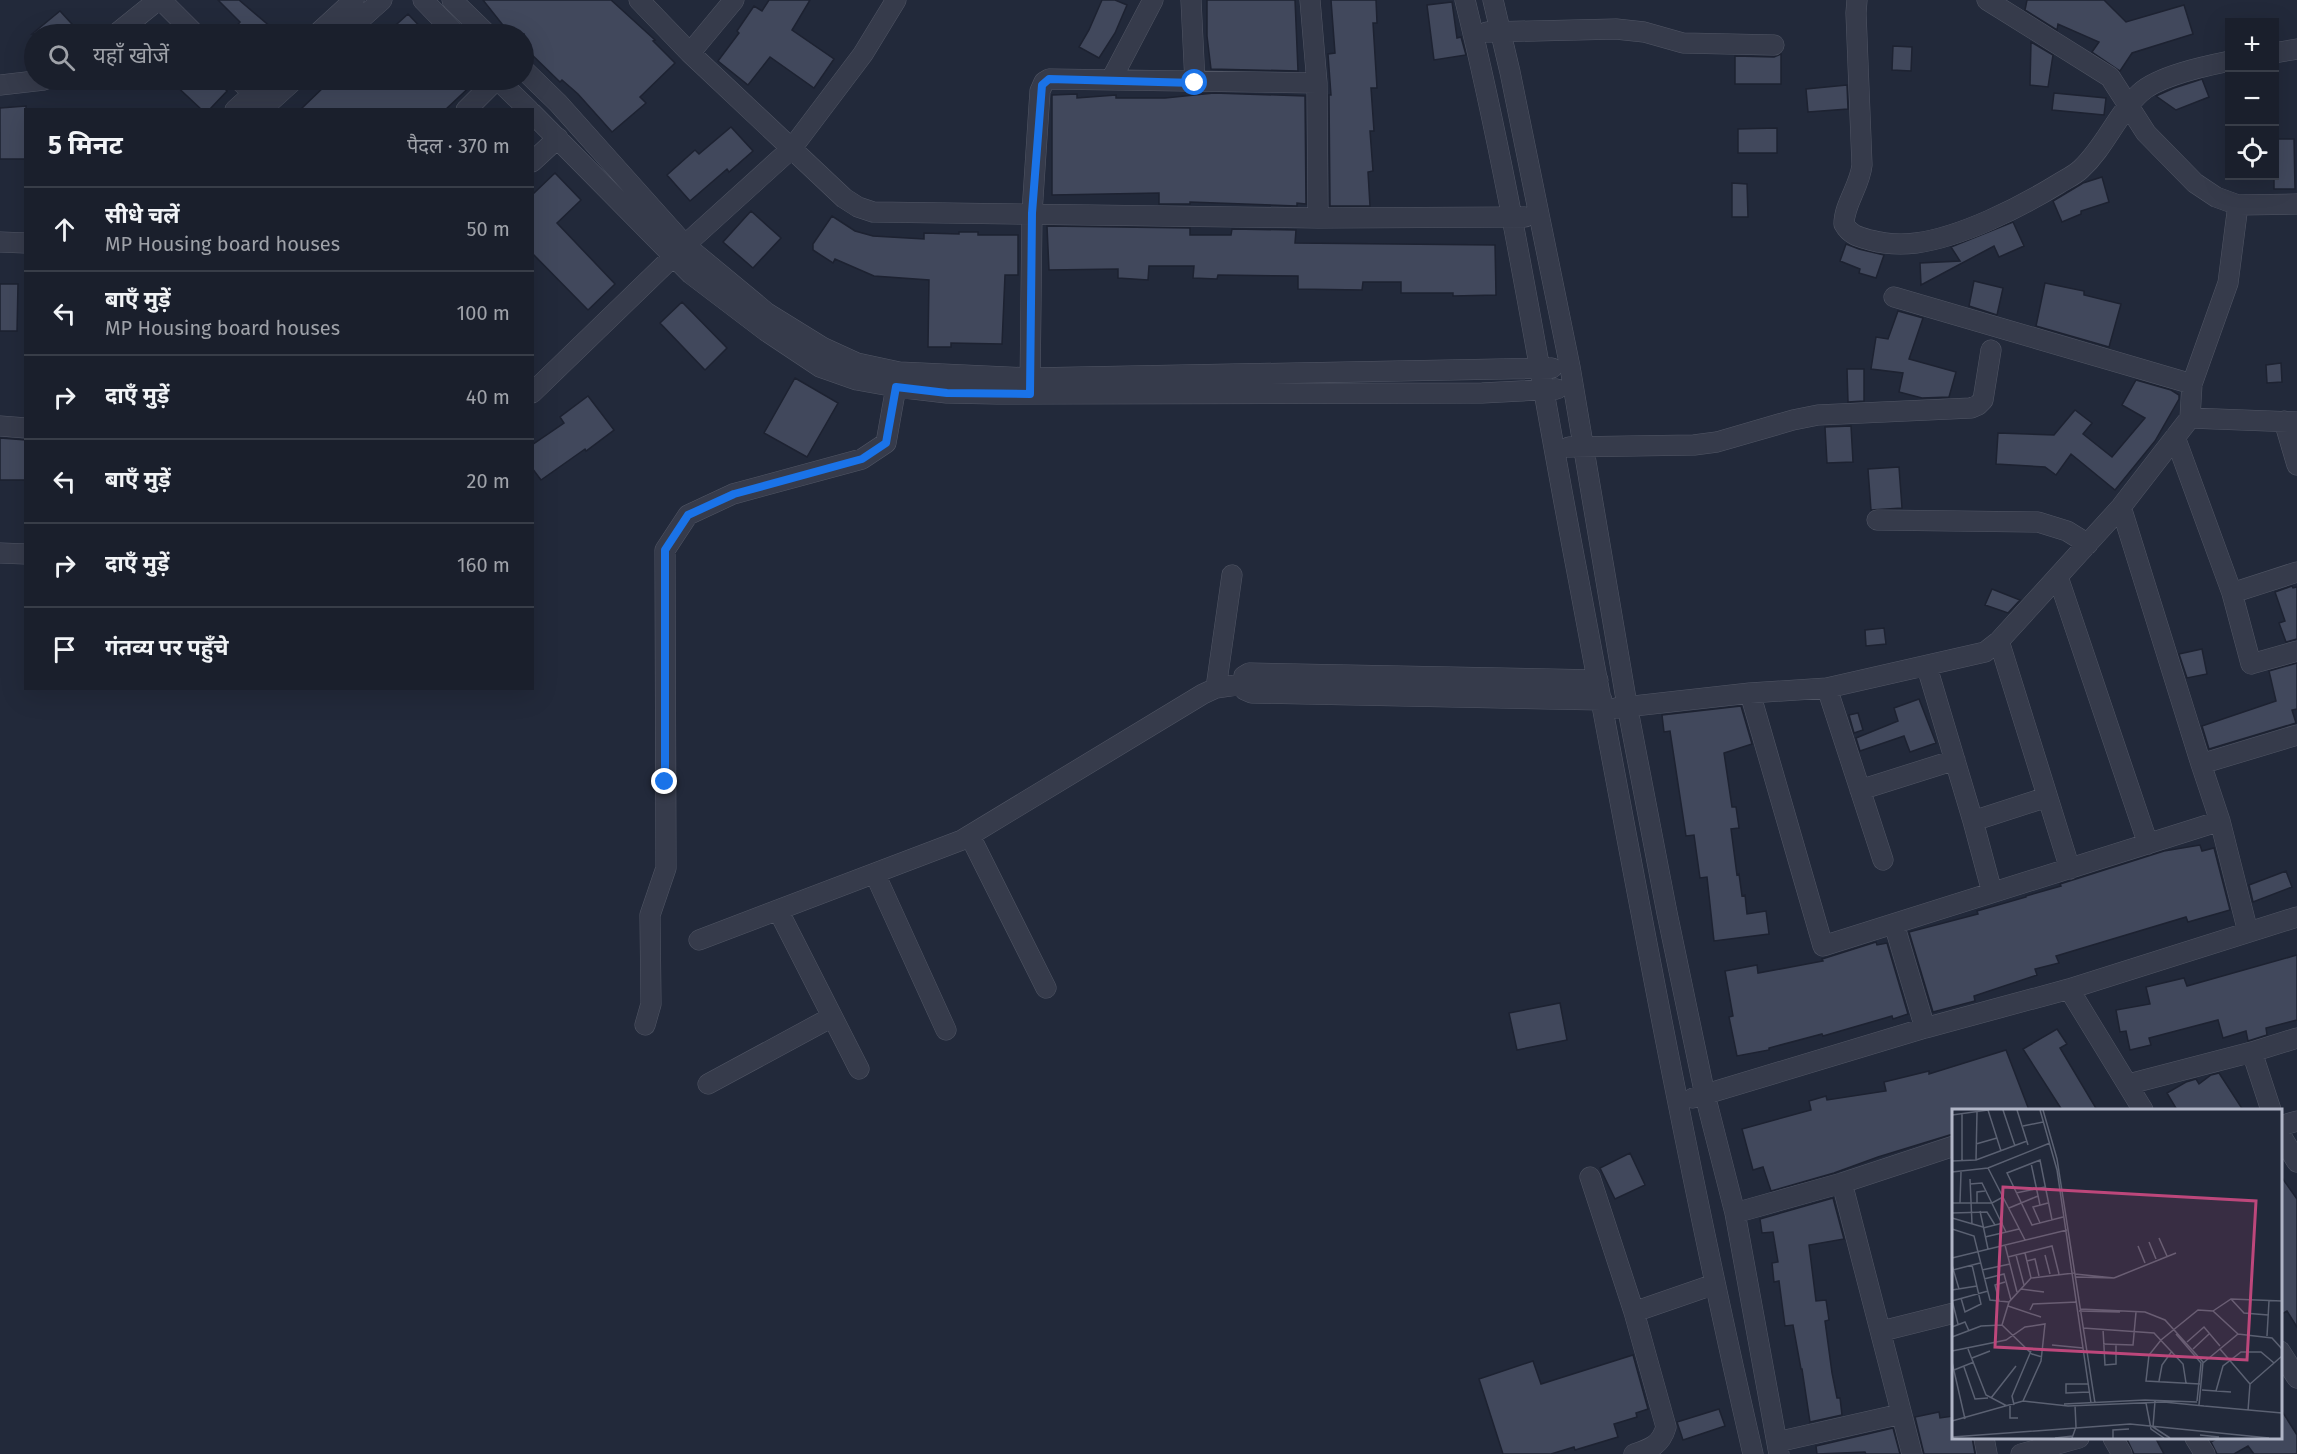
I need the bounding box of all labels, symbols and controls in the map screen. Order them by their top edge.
map controls [2225,18,2279,180]
button: + [2225,18,2279,72]
search box [24,24,534,90]
icon: search [45,41,78,74]
text: यहाँ खोजें [93,42,169,69]
route start [1181,69,1207,95]
button: − [2225,72,2279,126]
button: locate [2225,126,2279,180]
text: 5 मिनट [48,130,123,161]
text: पैदल · 370 m [407,134,510,158]
text: सीधे चलें [105,202,180,229]
icon: ahead [48,213,81,246]
text: 50 m [466,217,510,241]
text: MP Housing board houses [105,232,340,256]
text: बाएँ मुड़ें [105,286,171,313]
icon: left [48,297,81,330]
text: 100 m [457,301,510,325]
text: MP Housing board houses [105,316,340,340]
icon: right [48,381,81,414]
text: दाएँ मुड़ें [105,382,169,409]
text: 40 m [466,385,510,409]
icon: left [48,465,81,498]
text: बाएँ मुड़ें [105,466,171,493]
text: 20 m [467,469,510,493]
icon: right [48,549,81,582]
text: दाएँ मुड़ें [105,550,169,577]
text: 160 m [457,553,510,577]
icon: arrive [48,633,81,666]
text: गंतव्य पर पहुँचे [105,634,229,661]
route end [651,768,677,794]
inset map [1952,1109,2282,1439]

